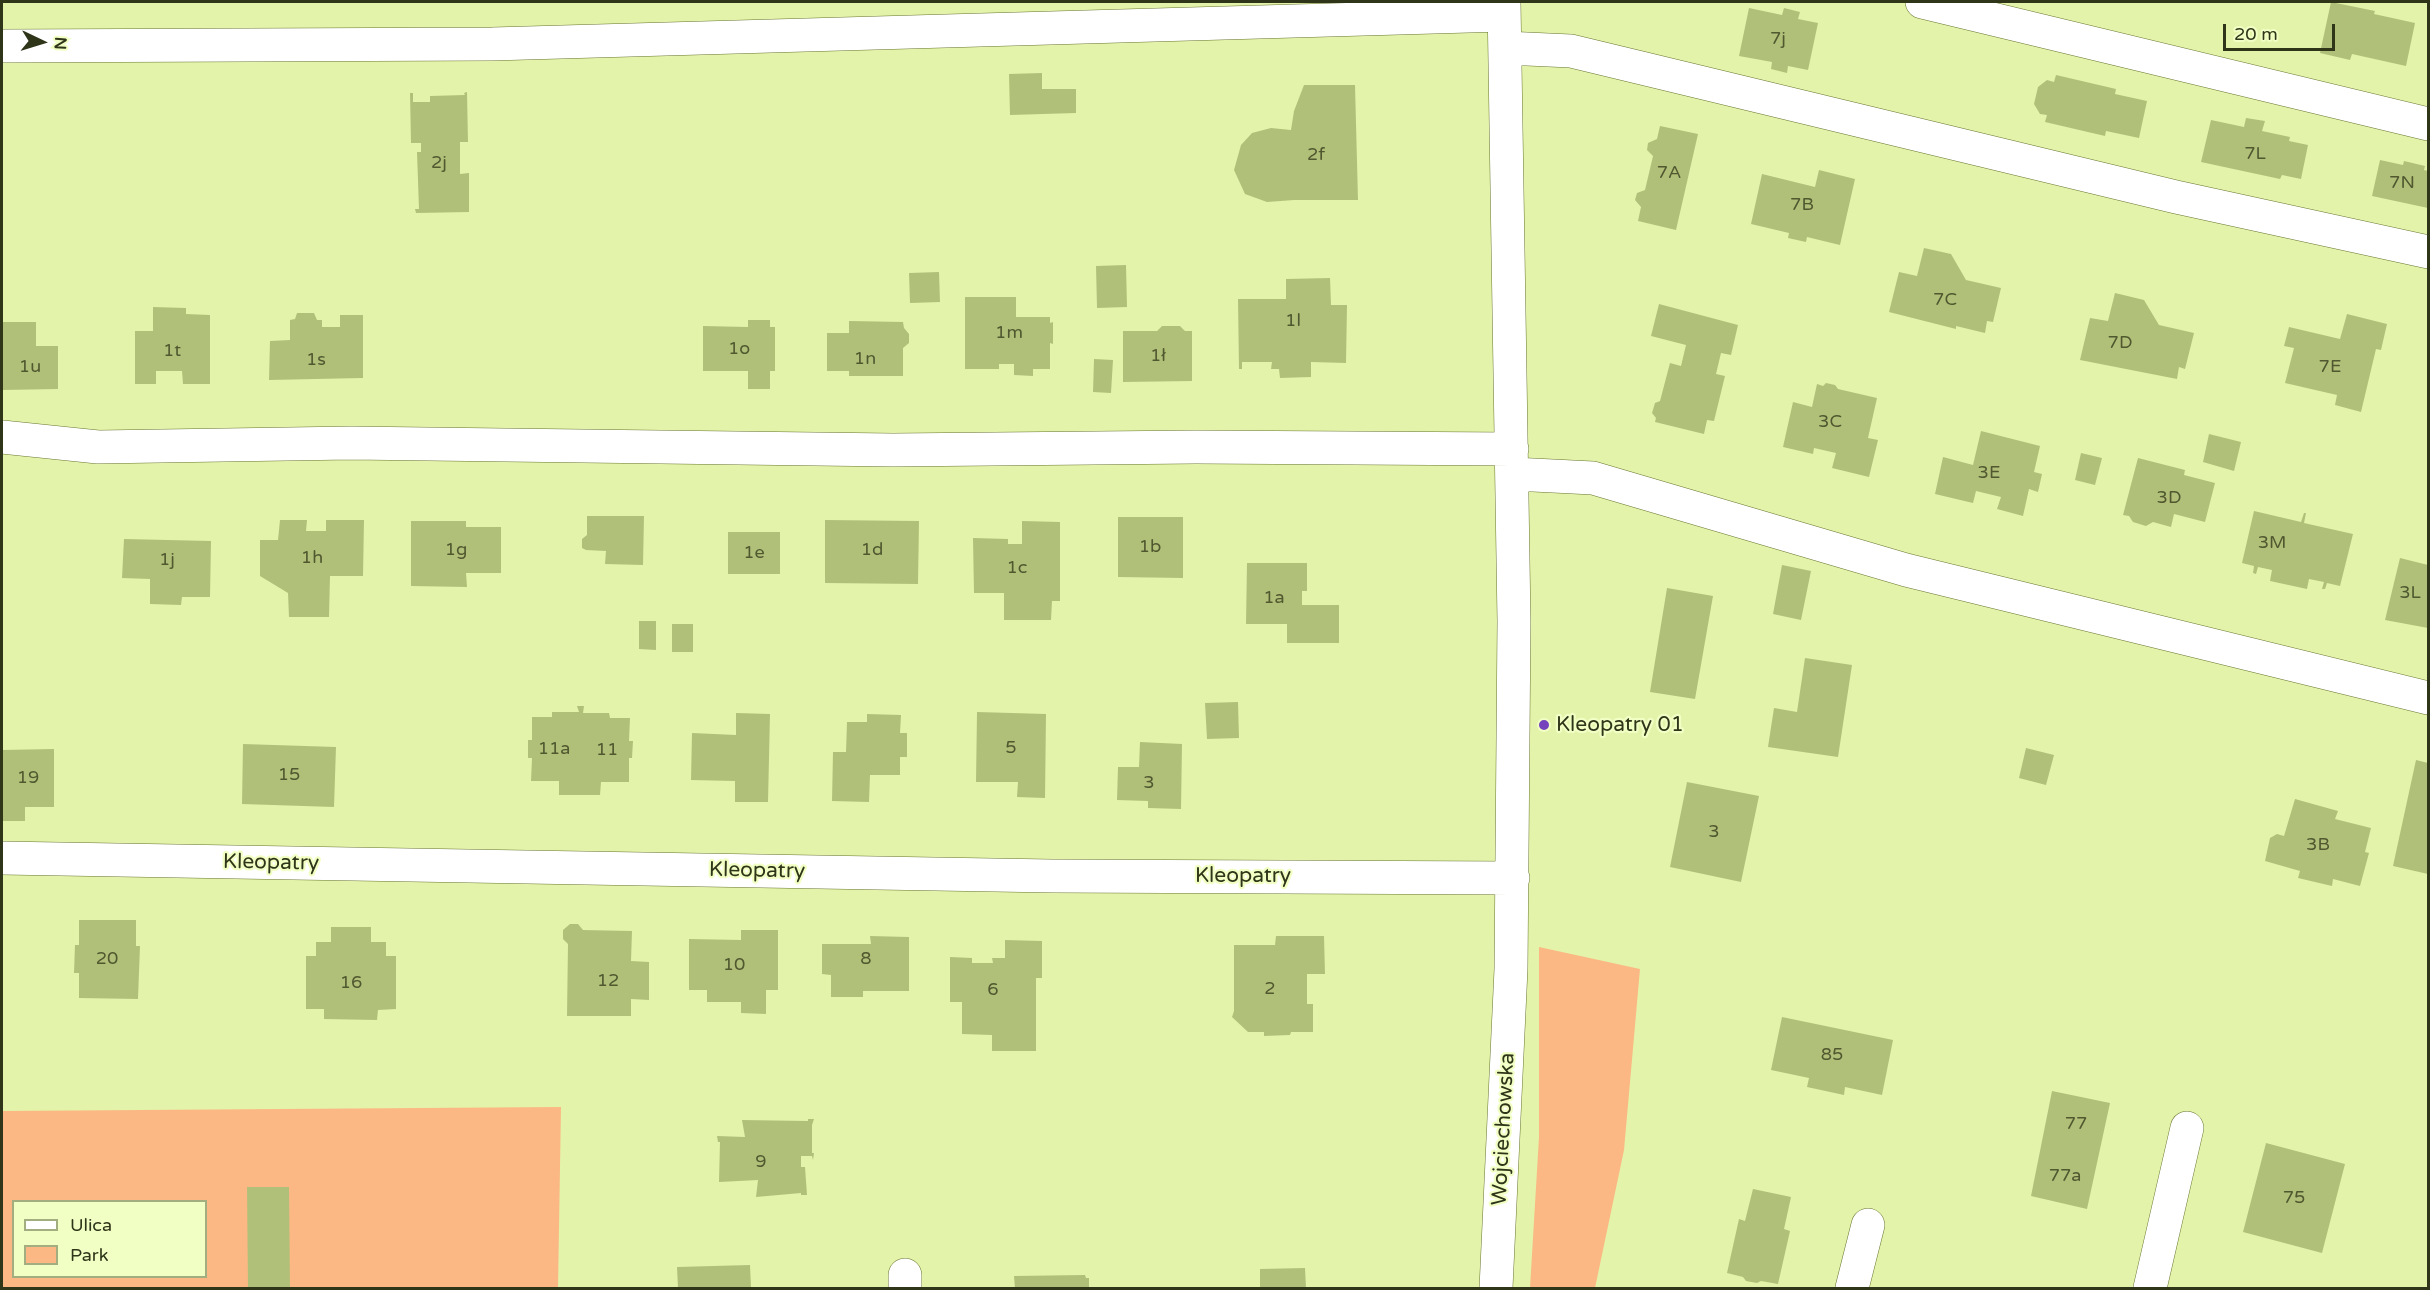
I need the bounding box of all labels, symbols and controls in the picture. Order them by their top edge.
north arrow [12,12,72,72]
scale bar [2226,12,2338,50]
text: 20 m [2234,23,2278,45]
house number: 7j [1770,28,1786,50]
text: N [50,36,70,50]
house number: 7L [2244,143,2266,165]
house number: 2f [1307,144,1325,166]
house number: 2j [431,152,447,174]
house number: 7A [1657,162,1681,184]
house number: 7N [2389,172,2415,194]
house number: 7B [1790,194,1814,216]
house number: 7C [1933,289,1957,311]
house number: 1l [1285,310,1301,332]
house number: 1m [995,322,1023,344]
house number: 7D [2108,332,2132,354]
house number: 1o [728,338,750,360]
house number: 1t [163,340,181,362]
house number: 1ł [1150,345,1166,367]
house number: 1n [854,348,876,370]
house number: 1s [306,349,326,371]
house number: 1u [19,356,41,378]
house number: 7E [2319,356,2341,378]
house number: 3C [1818,411,1842,433]
house number: 3E [1978,462,2000,484]
house number: 3D [2157,487,2181,509]
house number: 3M [2258,532,2286,554]
house number: 1b [1139,536,1161,558]
house number: 1g [445,539,467,561]
house number: 1d [861,539,883,561]
house number: 1e [743,542,765,564]
house number: 1h [301,547,323,569]
house number: 1j [159,549,175,571]
house number: 1c [1007,557,1027,579]
house number: 3L [2399,582,2421,604]
house number: 1a [1263,587,1285,609]
place label: Kleopatry 01 [1556,712,1684,738]
marker: Kleopatry 01 [1537,718,1551,732]
house number: 5 [1005,737,1017,759]
house number: 11a [538,738,570,760]
house number: 11 [596,739,618,761]
house number: 15 [278,764,300,786]
house number: 19 [17,767,39,789]
house number: 3 [1143,772,1155,794]
house number: 3 [1708,821,1720,843]
house number: 3B [2306,834,2330,856]
street label: Kleopatry [223,850,319,876]
street label: Kleopatry [709,858,805,884]
street label: Kleopatry [1195,863,1291,889]
house number: 20 [96,948,118,970]
house number: 8 [860,948,872,970]
house number: 10 [723,954,745,976]
house number: 12 [597,970,619,992]
house number: 16 [340,972,362,994]
house number: 2 [1264,978,1276,1000]
house number: 6 [987,979,999,1001]
house number: 85 [1821,1044,1843,1066]
street label: Wojciechowska [1487,1052,1521,1206]
house number: 77 [2065,1113,2087,1135]
house number: 9 [755,1151,767,1173]
house number: 77a [2049,1165,2081,1187]
house number: 75 [2283,1187,2305,1209]
legend [12,1200,207,1278]
text: Ulica [70,1214,112,1236]
text: Park [70,1244,108,1266]

